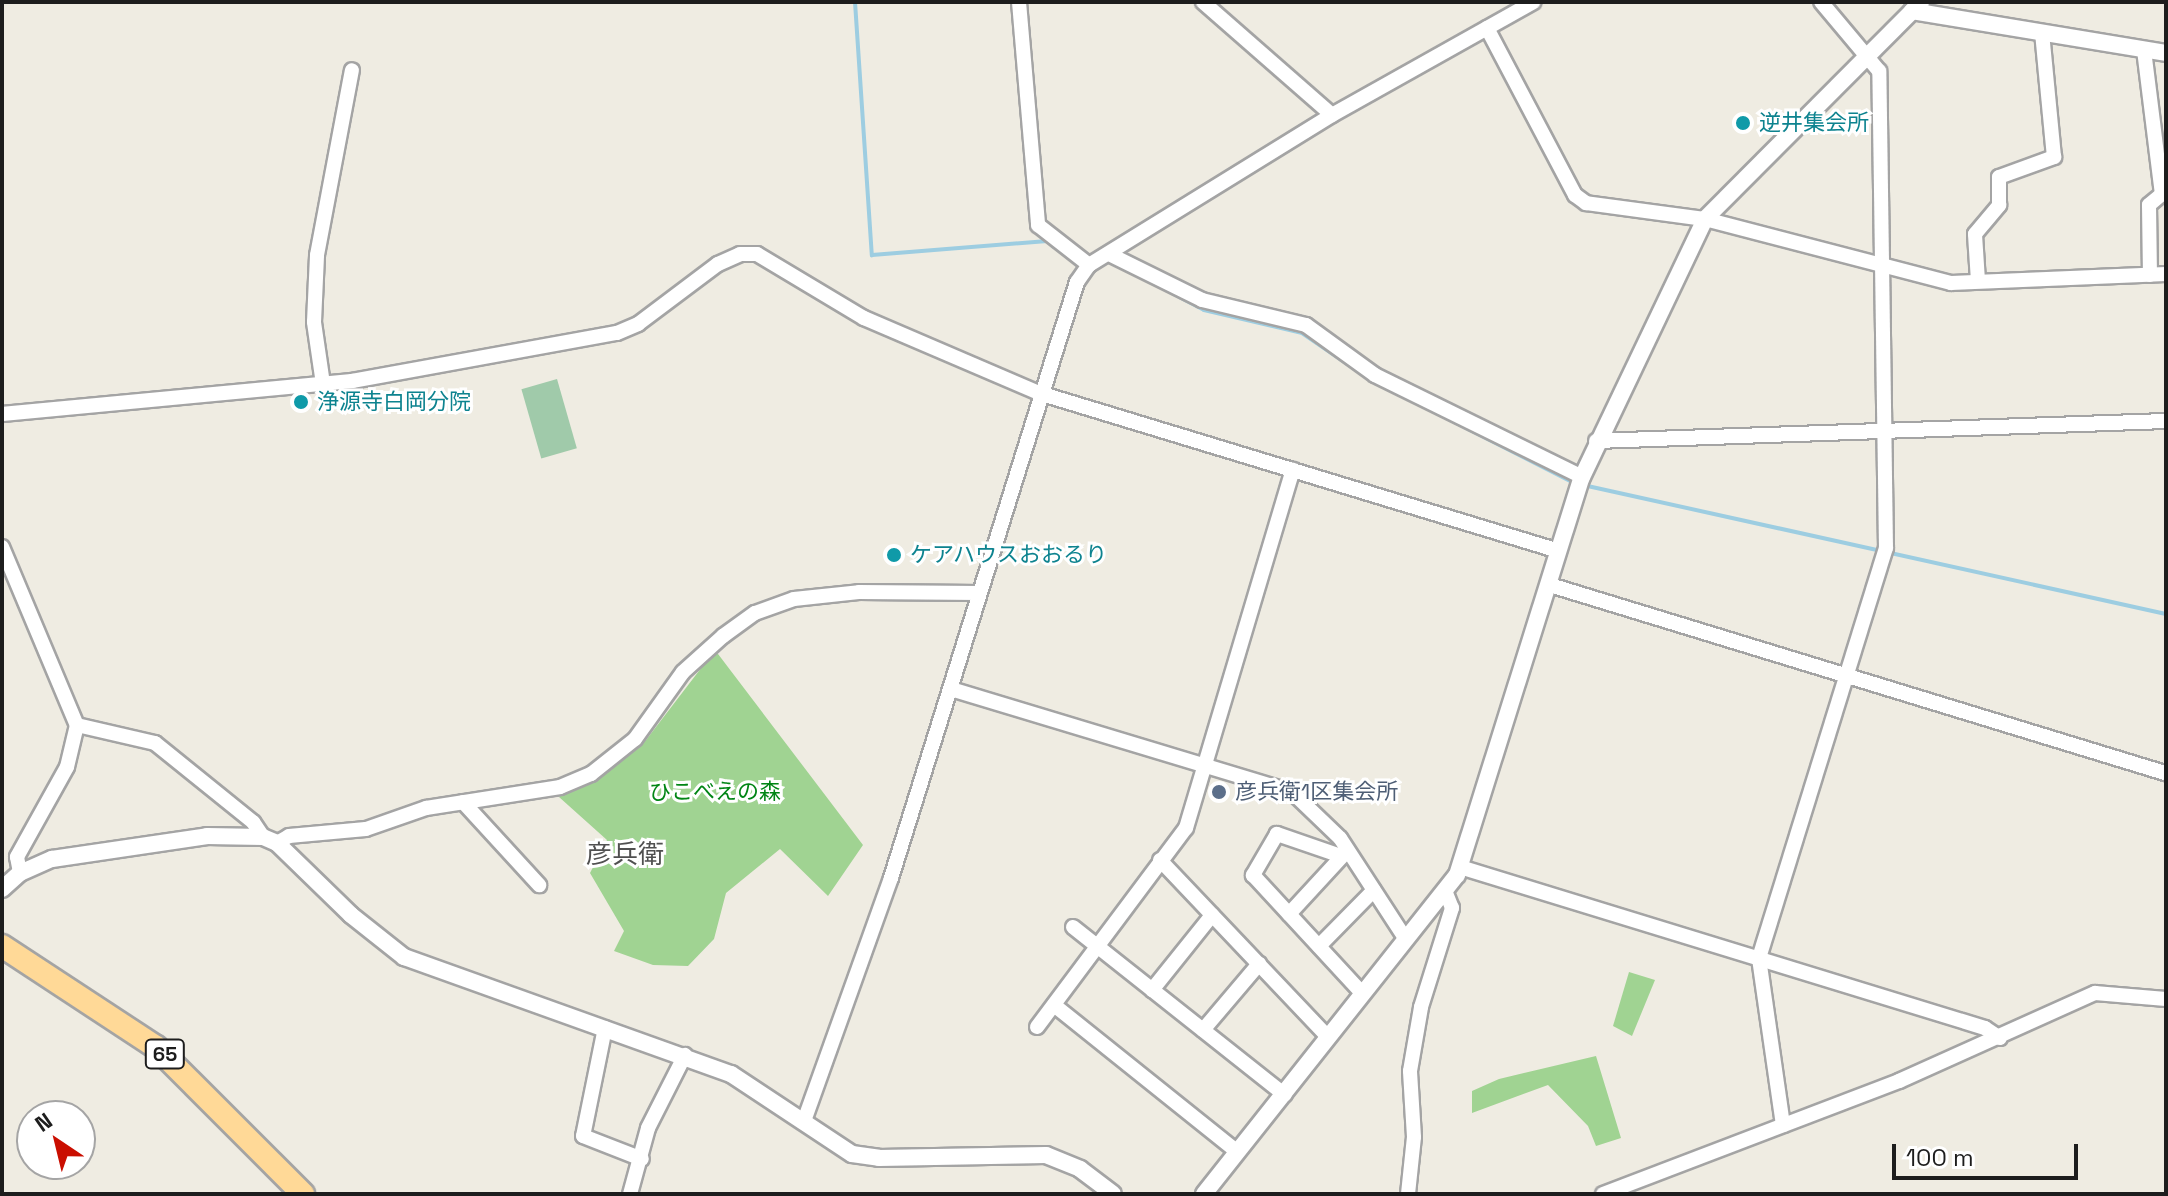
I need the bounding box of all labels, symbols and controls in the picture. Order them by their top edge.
place label: 逆井集会所 [1759,110,1869,136]
marker: 逆井集会所 [1734,114,1752,132]
place label: 浄源寺白岡分院 [317,389,471,415]
marker: 浄源寺白岡分院 [292,393,310,411]
place label: ケアハウスおおるり [910,542,1108,568]
marker: ケアハウスおおるり [885,546,903,564]
park label: ひこべえの森 [649,779,781,805]
place label: 彦兵衛1区集会所 [1235,779,1398,805]
marker: 彦兵衛1区集会所 [1210,783,1228,801]
district label: 彦兵衛 [586,839,664,871]
road number: 65 [143,1038,187,1070]
north arrow [16,1100,96,1180]
text: N [29,1106,57,1138]
scale bar [1896,1128,2082,1178]
text: 100 m [1906,1142,1974,1173]

